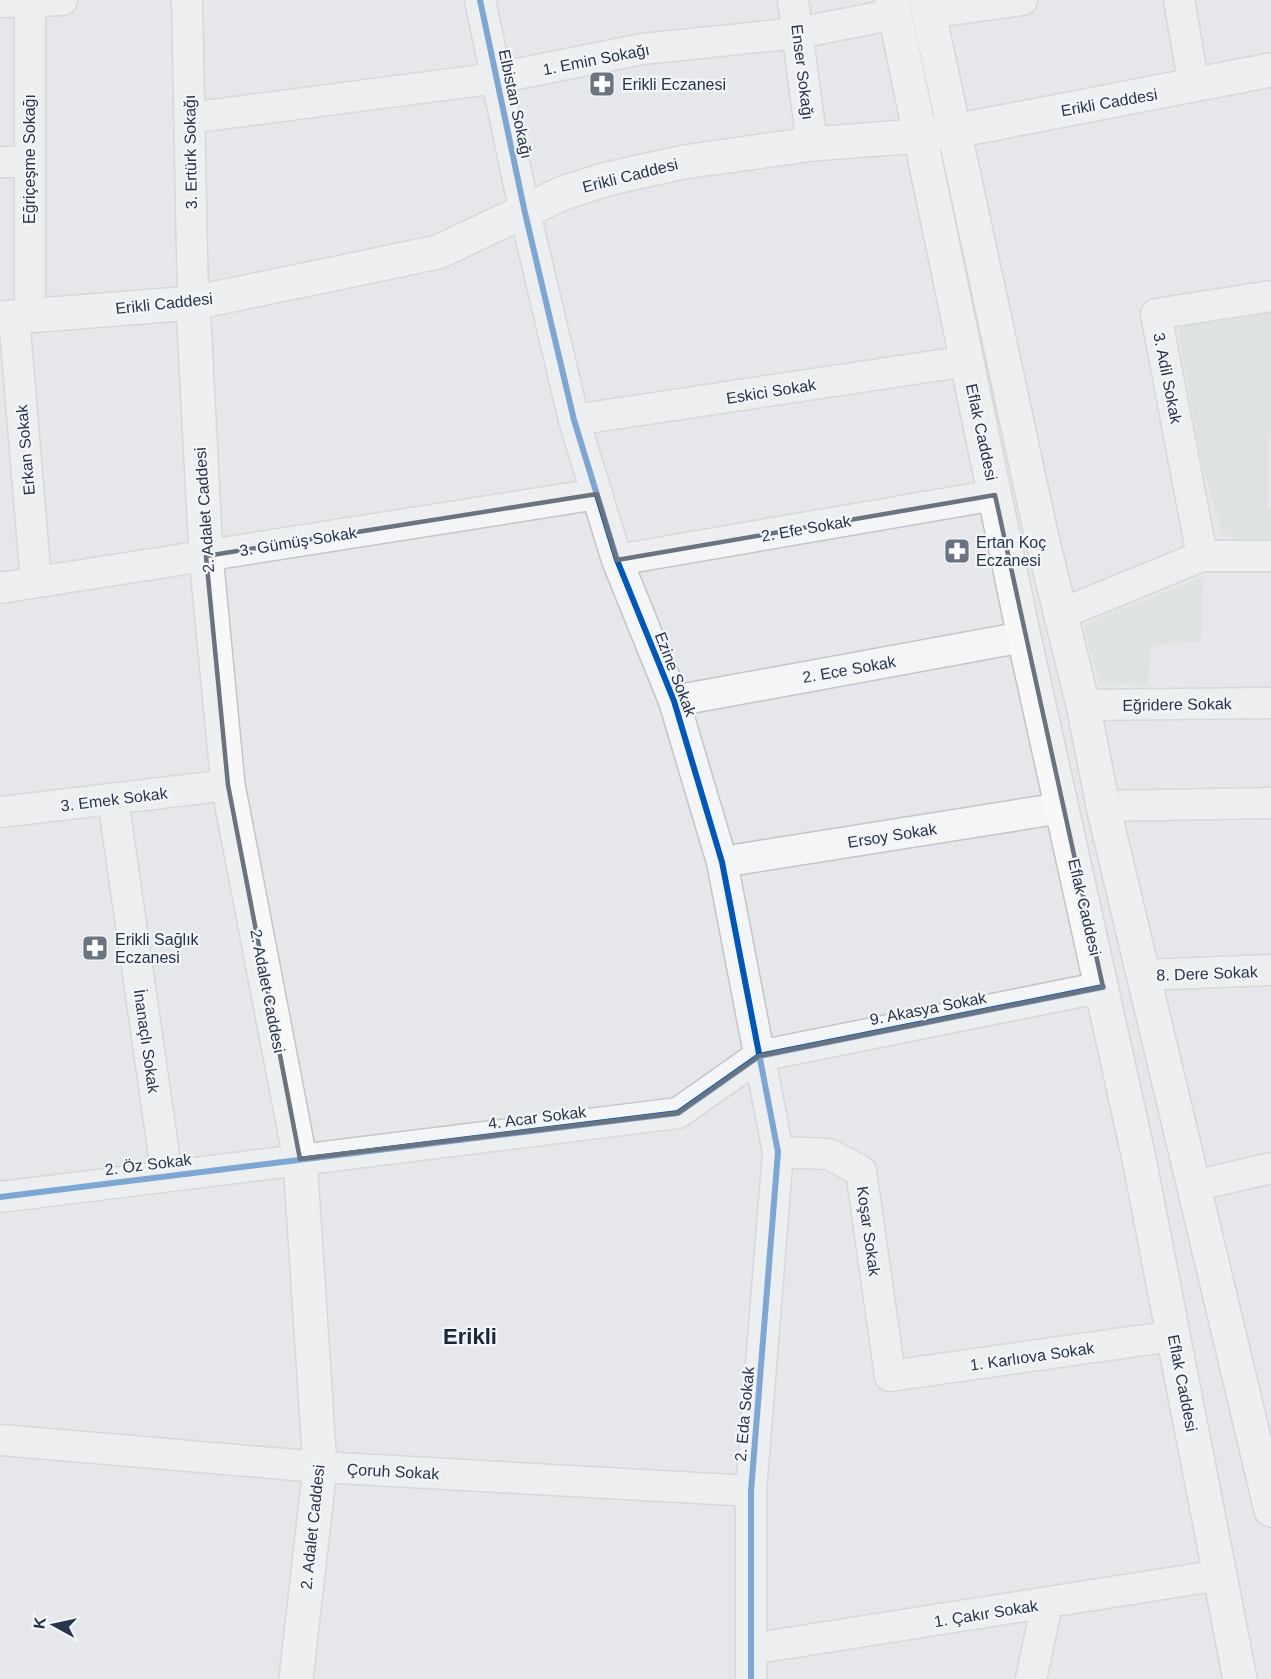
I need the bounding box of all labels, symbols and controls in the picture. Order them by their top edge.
street label: Enser Sokağı [788,23,817,121]
street label: 1. Emin Sokağı [541,41,651,78]
street label: Elbistan Sokağı [496,48,535,160]
pharmacy icon: Erikli Eczanesi [587,69,617,99]
place label: Erikli Eczanesi [622,76,726,93]
street label: Erikli Caddesi [1059,86,1159,119]
street label: Eğriçeşme Sokağı [21,94,38,224]
street label: 3. Ertürk Sokağı [181,94,200,209]
street label: Erikli Caddesi [581,155,680,196]
street label: Erikli Caddesi [115,290,214,317]
street label: 3. Adil Sokak [1150,331,1185,426]
street label: Eskici Sokak [725,376,818,407]
street label: Eflak Caddesi [963,382,1000,482]
street label: Erkan Sokak [13,403,38,496]
street label: 2. Adalet Caddesi [192,447,217,573]
street label: 2. Efe Sokak [760,512,853,545]
street label: 3. Gümüş Sokak [238,524,359,559]
place label: Ertan Koç Eczanesi [976,534,1046,569]
pharmacy icon: Ertan Koç Eczanesi [942,536,972,566]
street label: Ezine Sokak [652,630,700,720]
street label: 2. Ece Sokak [801,653,898,686]
street label: Eğridere Sokak [1122,695,1233,714]
street label: 3. Emek Sokak [60,784,169,814]
street label: Ersoy Sokak [846,820,939,851]
street label: Eflak Caddesi [1065,857,1104,957]
street label: 2. Adalet Caddesi [247,928,288,1054]
place label: Erikli Sağlık Eczanesi [115,931,200,966]
pharmacy icon: Erikli Sağlık Eczanesi [80,933,110,963]
street label: 8. Dere Sokak [1156,963,1259,984]
street label: İnanaçlı Sokak [131,988,163,1095]
street label: 9. Akasya Sokak [868,989,989,1028]
street label: 4. Acar Sokak [487,1103,588,1132]
street label: 2. Öz Sokak [104,1151,193,1178]
street label: Koşar Sokak [854,1185,883,1278]
district label: Erikli [443,1324,497,1349]
street label: Eflak Caddesi [1165,1333,1200,1433]
street label: 1. Karlıova Sokak [969,1339,1096,1374]
street label: 2. Eda Sokak [732,1365,757,1462]
street label: Çoruh Sokak [346,1461,441,1482]
street label: 2. Adalet Caddesi [297,1464,328,1590]
north arrow [24,1595,84,1655]
street label: 1. Çakır Sokak [933,1597,1040,1630]
text: K [30,1616,49,1630]

